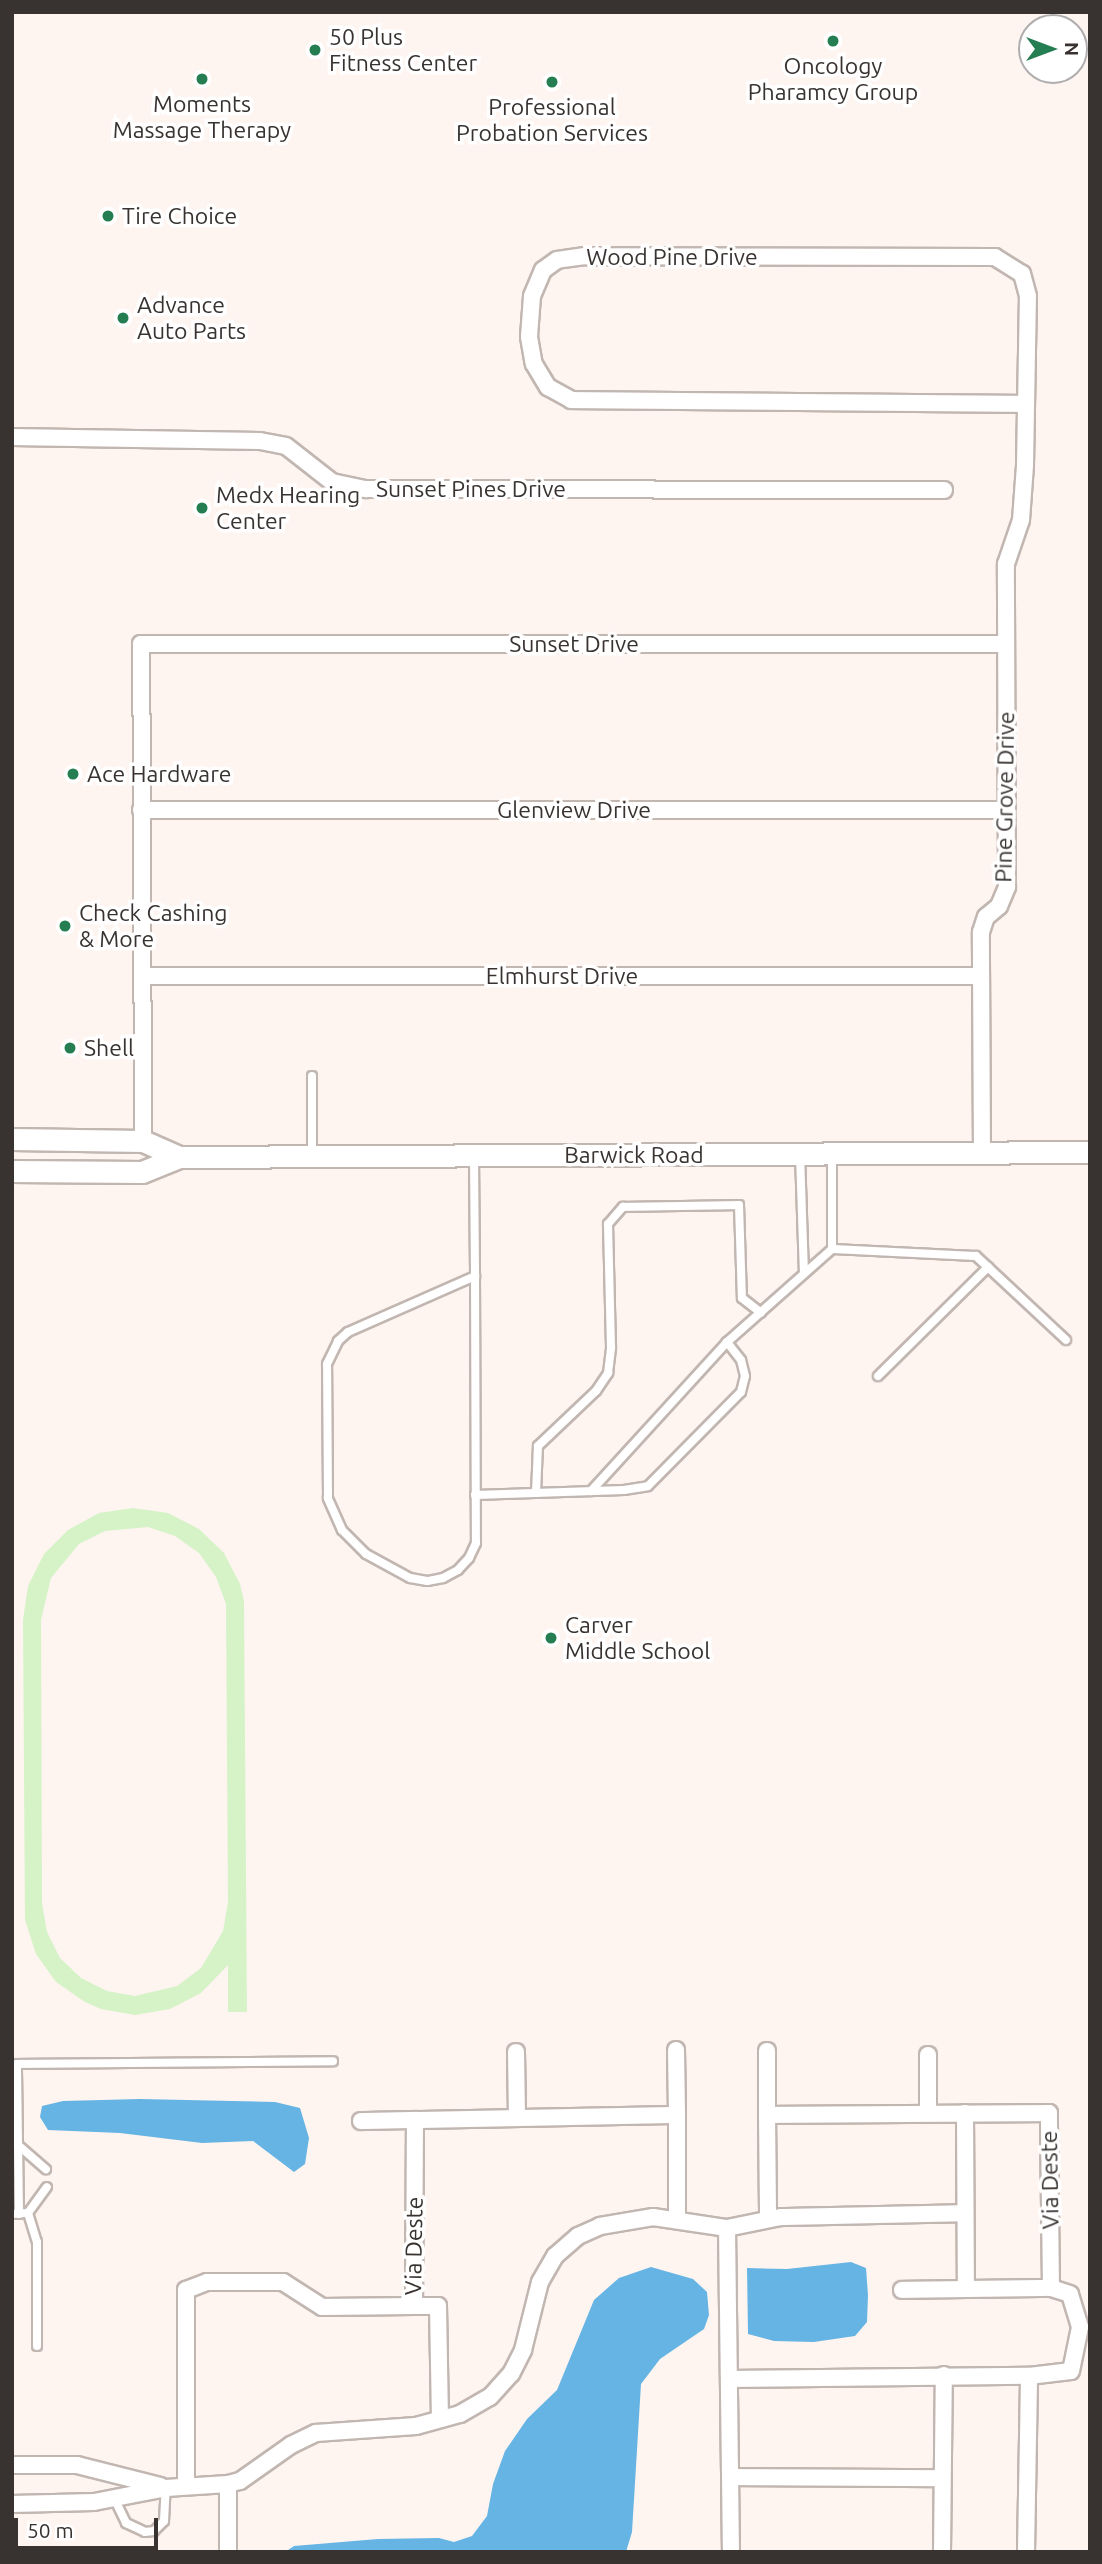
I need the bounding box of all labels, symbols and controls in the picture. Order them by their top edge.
north arrow [1018,14,1088,84]
place label: 50 Plus Fitness Center [329,23,477,77]
marker: Oncology Pharamcy Group [825,33,841,49]
marker: 50 Plus Fitness Center [307,42,323,58]
text: N [1061,42,1083,56]
place label: Oncology Pharamcy Group [748,52,918,106]
marker: Moments Massage Therapy [194,71,210,87]
marker: Professional Probation Services [544,74,560,90]
place label: Moments Massage Therapy [113,90,291,144]
place label: Professional Probation Services [456,93,648,147]
place label: Tire Choice [122,202,237,230]
marker: Tire Choice [100,208,116,224]
street label: Wood Pine Drive [586,243,758,271]
place label: Advance Auto Parts [137,291,246,345]
marker: Advance Auto Parts [115,310,131,326]
street label: Sunset Pines Drive [376,475,566,503]
place label: Medx Hearing Center [216,481,360,535]
marker: Medx Hearing Center [194,500,210,516]
street label: Sunset Drive [509,630,639,658]
street label: Pine Grove Drive [990,711,1020,883]
place label: Ace Hardware [87,760,232,788]
marker: Ace Hardware [65,766,81,782]
street label: Glenview Drive [497,796,651,824]
place label: Check Cashing & More [79,899,228,953]
marker: Check Cashing & More [57,918,73,934]
street label: Elmhurst Drive [486,962,638,990]
place label: Shell [84,1034,134,1062]
marker: Shell [62,1040,78,1056]
street label: Barwick Road [564,1141,704,1169]
place label: Carver Middle School [565,1611,710,1665]
marker: Carver Middle School [543,1630,559,1646]
street label: Via Deste [1035,2130,1065,2230]
street label: Via Deste [399,2196,429,2296]
scale bar [18,2504,161,2548]
text: 50 m [27,2518,74,2542]

